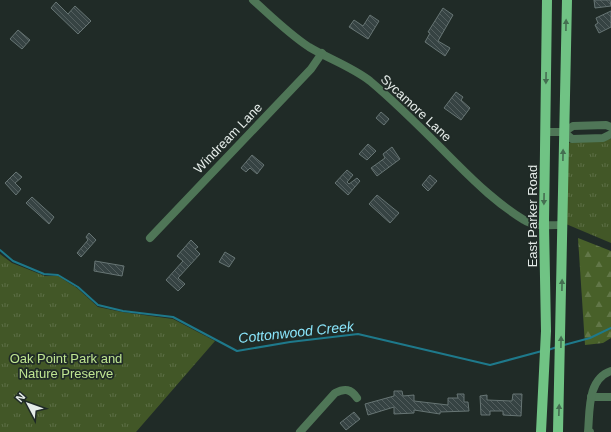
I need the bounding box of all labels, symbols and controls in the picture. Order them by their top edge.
one-way arrow [563,18,569,31]
street label: Sycamore Lane [378,71,454,145]
one-way arrow [543,72,549,85]
street label: Windream Lane [191,100,265,176]
one-way arrow [560,149,567,161]
street label: East Parker Road [525,165,540,267]
one-way arrow [541,193,547,206]
one-way arrow [558,279,565,291]
water label: Cottonwood Creek [238,318,355,346]
one-way arrow [558,335,564,348]
park label: Oak Point Park and Nature Preserve [10,351,122,381]
north arrow [8,384,48,424]
text: N [13,390,28,404]
one-way arrow [556,403,562,416]

